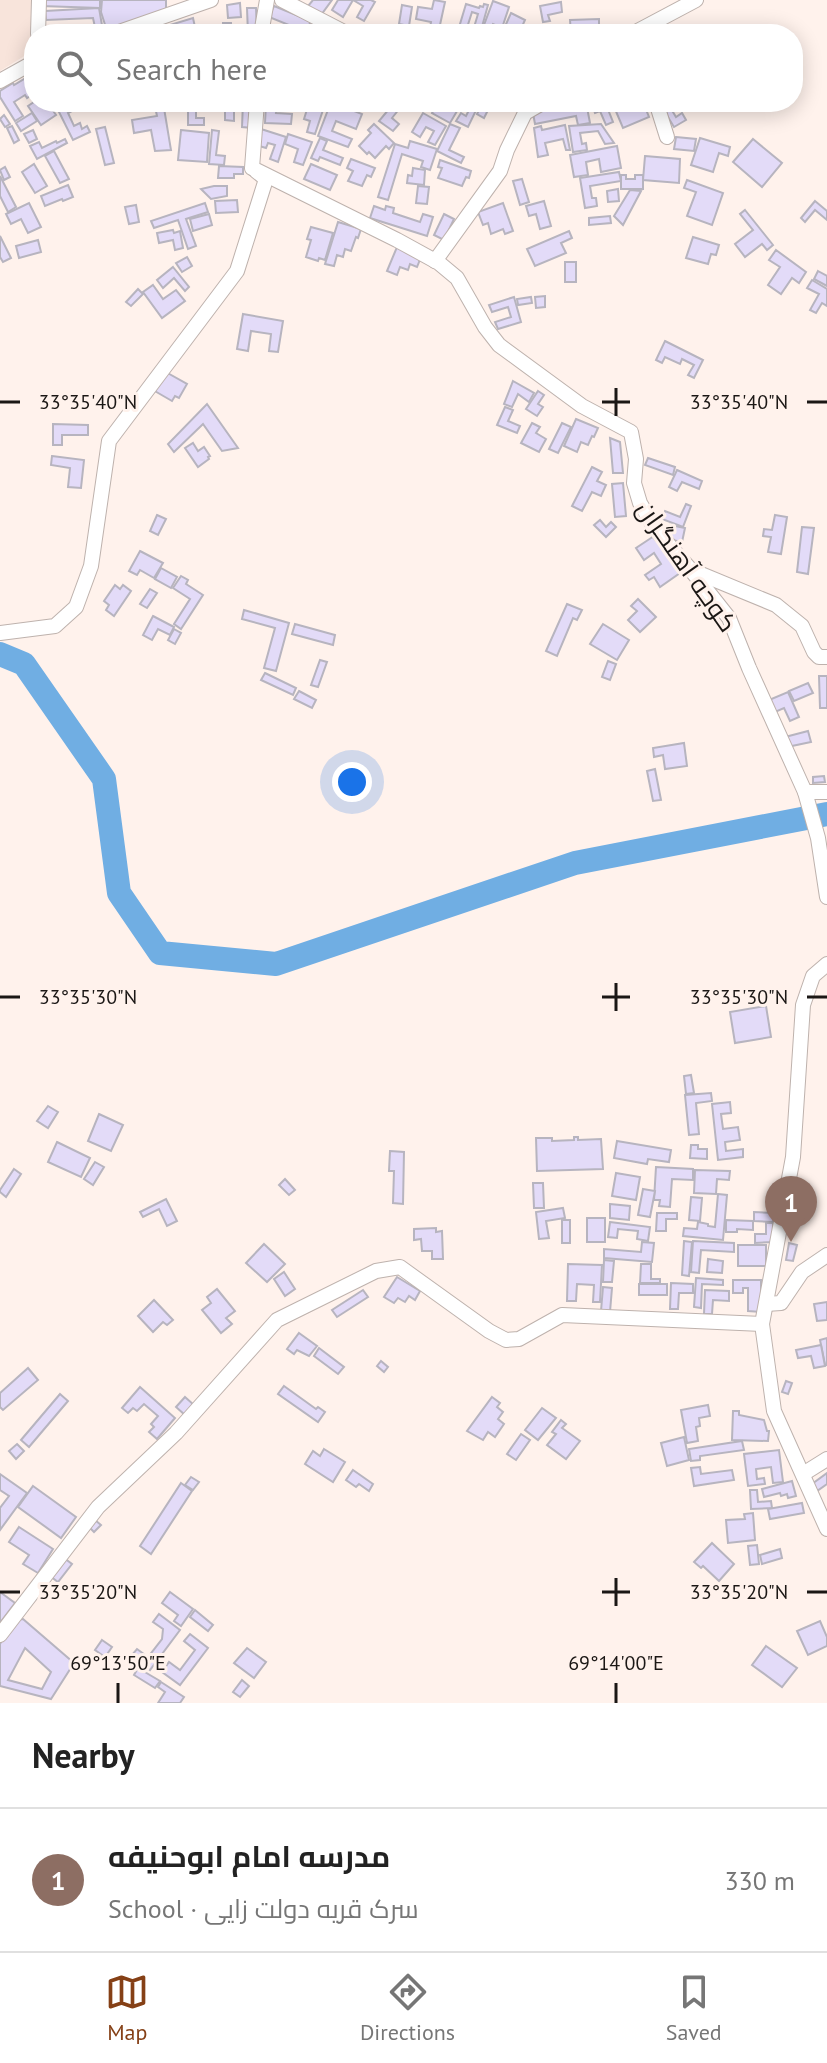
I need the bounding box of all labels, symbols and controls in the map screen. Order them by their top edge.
search box [24,24,803,112]
icon: search [52,46,96,90]
text: Search here [116,49,267,88]
text: 33°35'40"N [39,389,137,415]
text: 33°35'40"N [690,389,788,415]
street label: کوچه آهنگران [629,493,745,639]
your location [332,762,372,802]
text: 33°35'30"N [39,984,137,1010]
text: 33°35'30"N [690,984,788,1010]
pin: 1 [765,1176,817,1242]
text: 33°35'20"N [39,1579,137,1605]
text: 33°35'20"N [690,1579,788,1605]
text: 69°13'50"E [70,1650,166,1676]
text: 69°14'00"E [568,1650,664,1676]
text: Nearby [32,1733,134,1777]
text: مدرسه امام ابوحنیفه [108,1836,390,1875]
text: 1 [51,1864,65,1897]
text: 330 m [724,1864,795,1897]
text: School · سرک قریه دولت زایی [108,1892,419,1925]
tab: Map [105,1970,149,2046]
tab: Directions [360,1970,455,2046]
tab: Saved [666,1970,722,2046]

